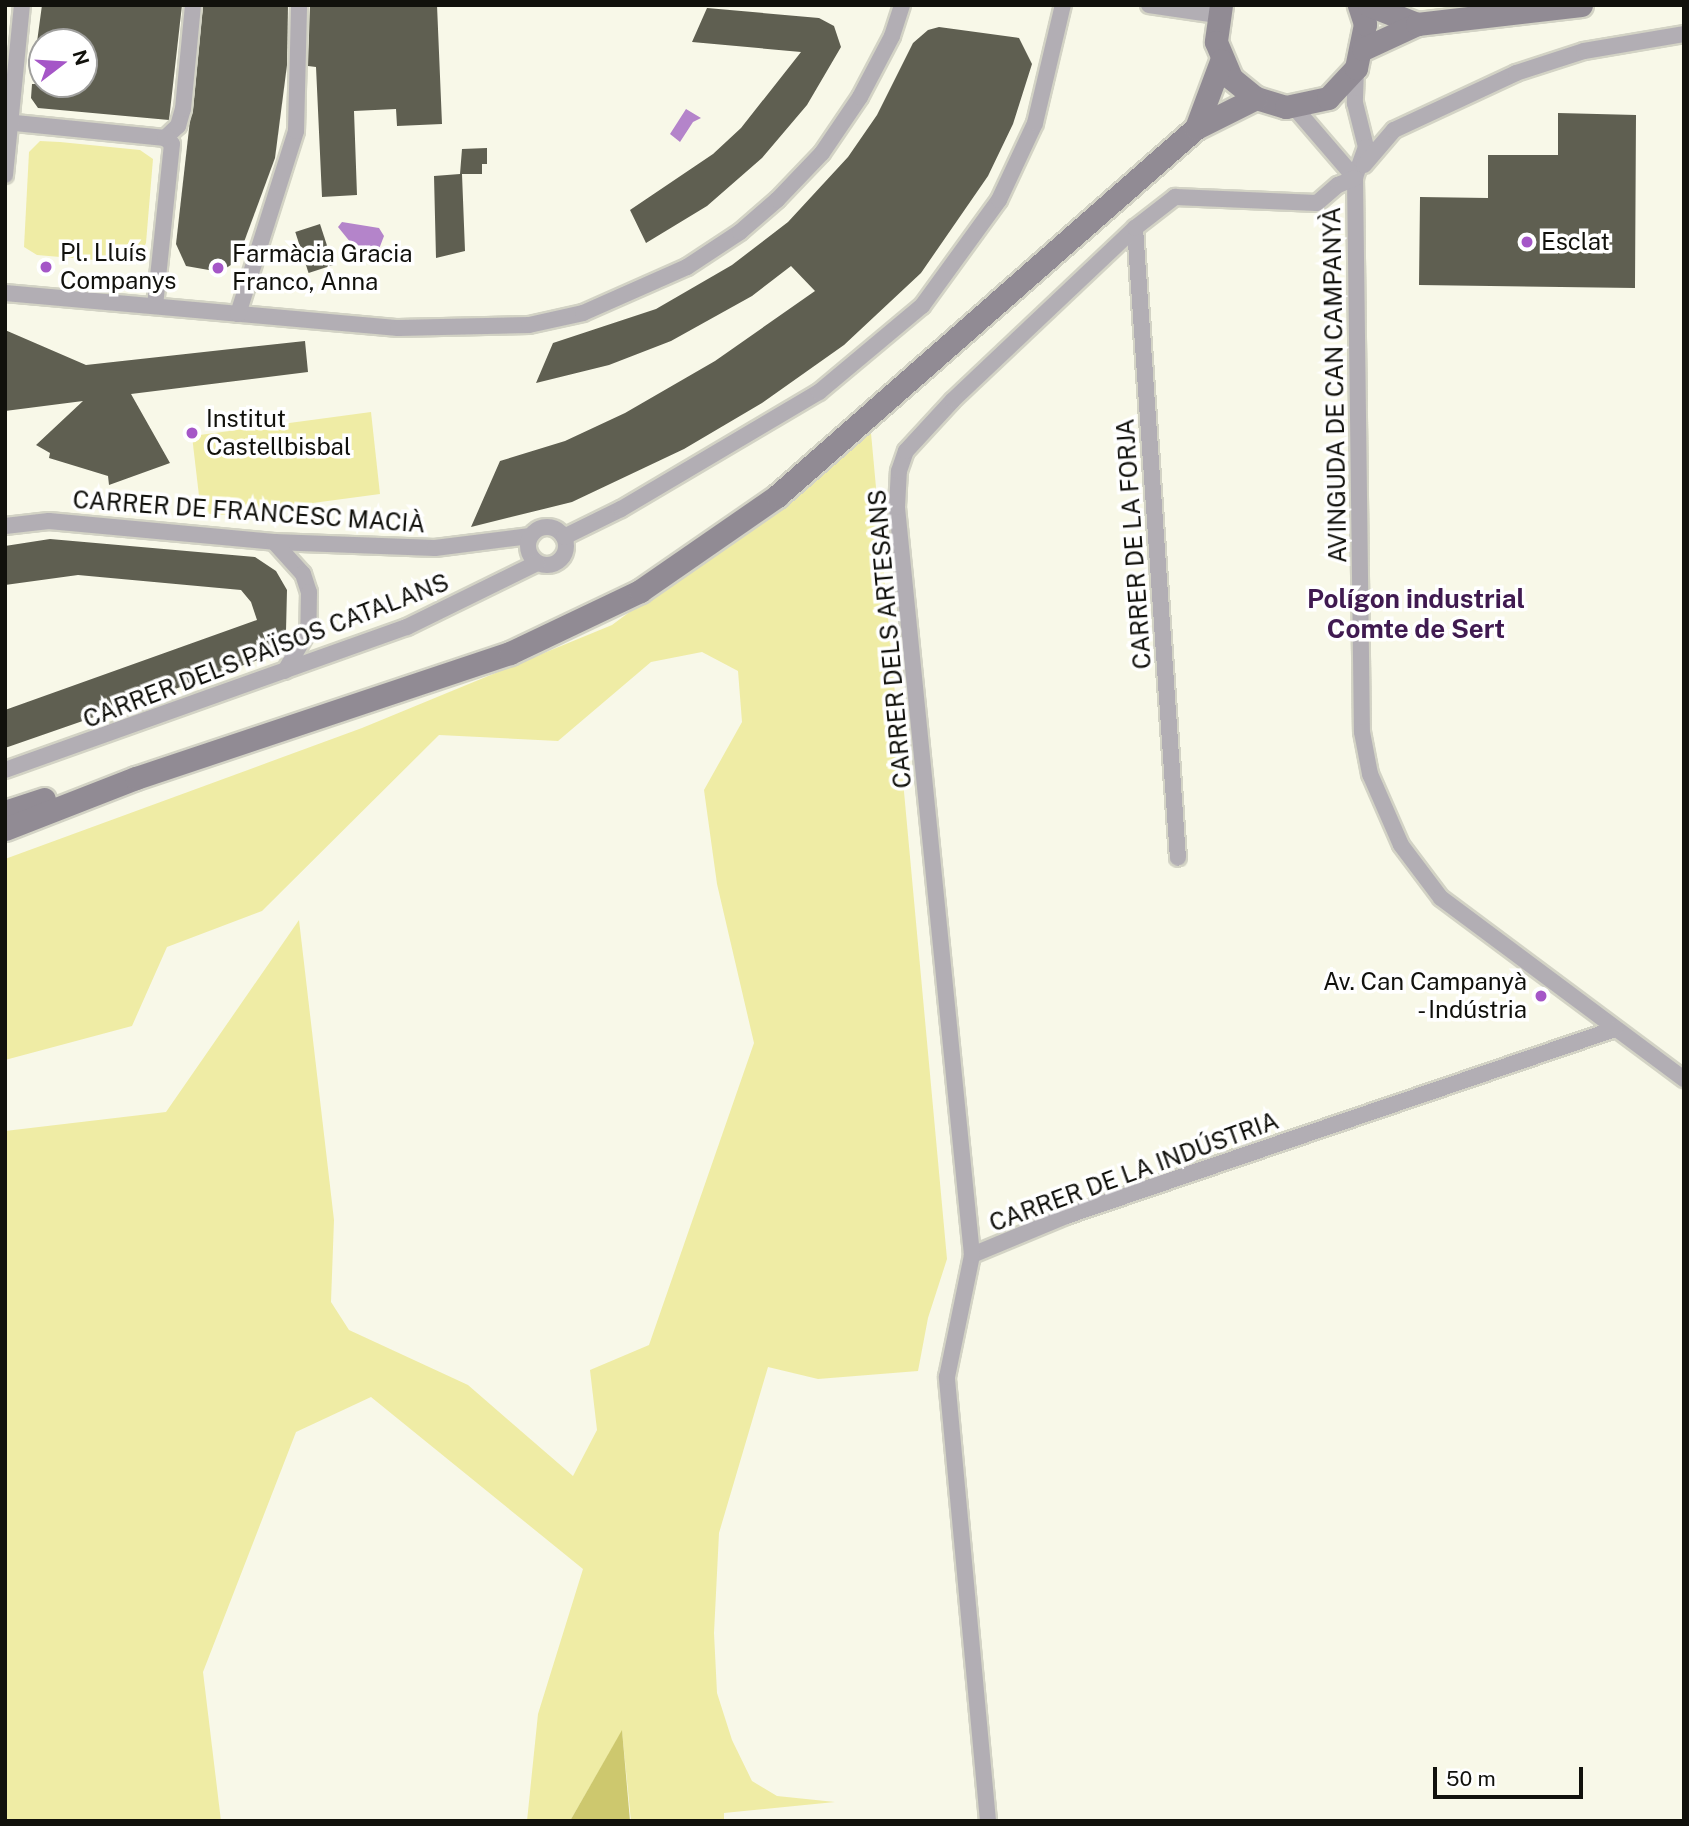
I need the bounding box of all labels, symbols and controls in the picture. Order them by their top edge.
north arrow [28,28,98,98]
text: N [68,47,94,68]
street label: AVINGUDA DE CAN CAMPANYÀ [1317,207,1353,563]
place label: Esclat [1541,228,1610,256]
marker: Esclat [1519,234,1535,250]
place label: Pl. Lluís Companys [60,239,176,295]
place label: Farmàcia Gracia Franco, Anna [232,240,413,296]
marker: Pl. Lluís Companys [38,259,54,275]
marker: Farmàcia Gracia Franco, Anna [210,260,226,276]
place label: Institut Castellbisbal [206,405,351,461]
street label: CARRER DE LA FORJA [1111,418,1157,670]
marker: Institut Castellbisbal [184,425,200,441]
street label: CARRER DE FRANCESC MACIÀ [72,485,426,539]
street label: CARRER DELS ARTESANS [863,488,917,790]
street label: CARRER DELS PAÏSOS CATALANS [79,568,453,734]
district label: Polígon industrial Comte de Sert [1307,583,1525,644]
place label: Av. Can Campanyà - Indústria [1323,968,1527,1024]
marker: Av. Can Campanyà - Indústria [1533,988,1549,1004]
street label: CARRER DE LA INDÚSTRIA [985,1106,1283,1238]
scale bar [1437,1752,1588,1796]
text: 50 m [1446,1766,1496,1791]

